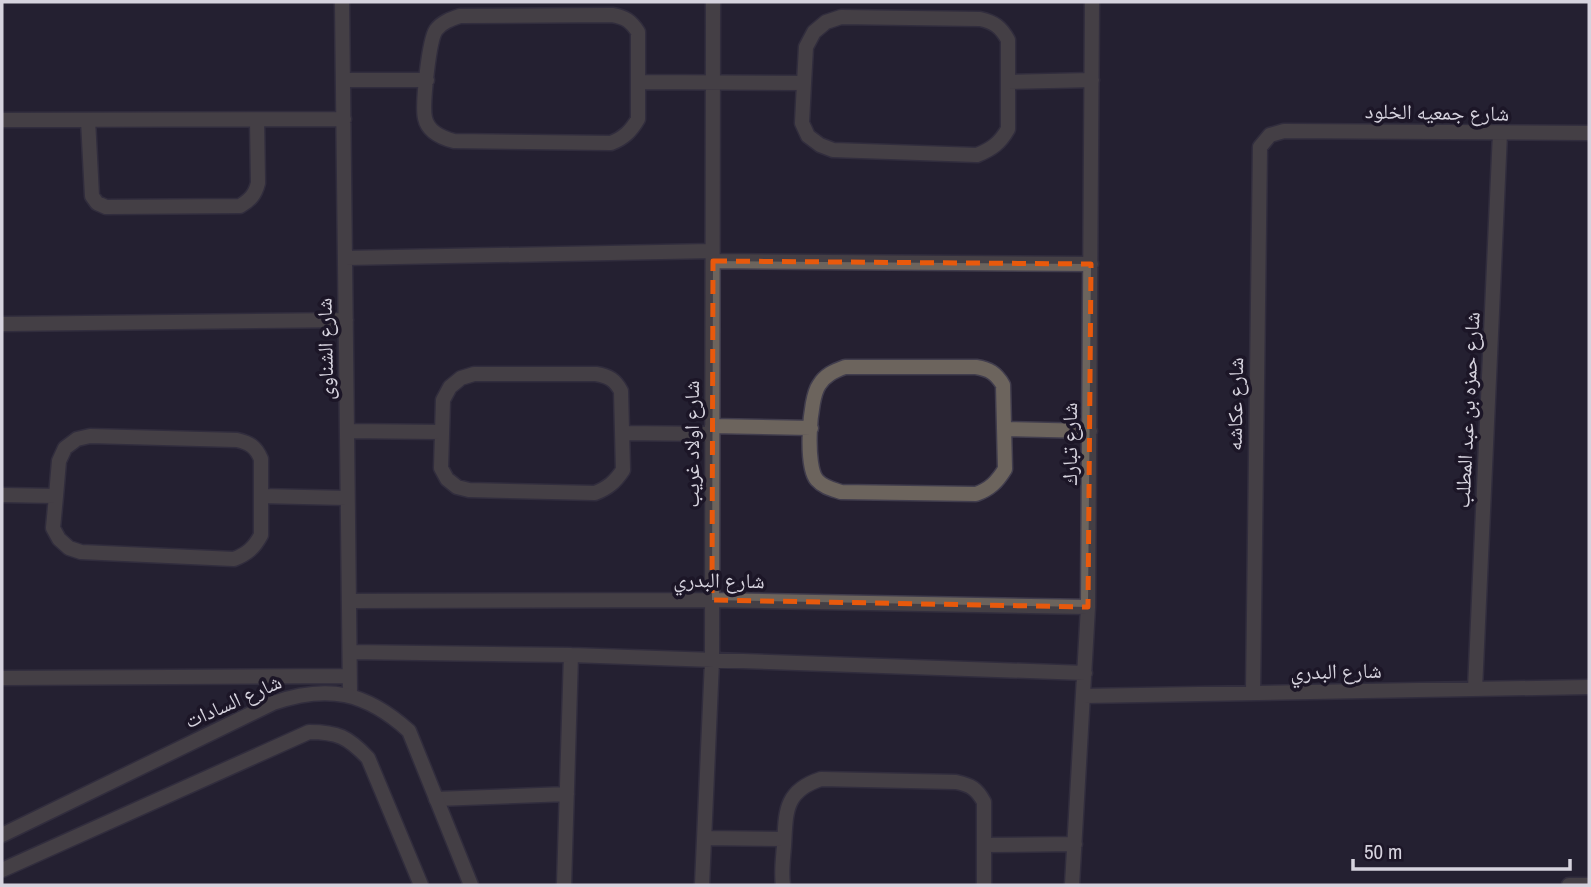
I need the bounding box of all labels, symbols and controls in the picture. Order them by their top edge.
street label: شارع جمعيه الخلود [1365,96,1509,128]
street label: شارع الشناوى [310,298,340,400]
street label: شارع حمزه بن عبد المطلب [1447,311,1487,509]
street label: شارع عكاشه [1220,357,1250,451]
street label: شارع اولاد غريب [677,380,706,508]
street label: شارع تبارك [1055,402,1084,486]
street label: شارع البدري [673,565,765,598]
street label: شارع البدري [1290,656,1382,689]
street label: شارع السادات [180,667,286,735]
scale bar [1353,828,1570,872]
text: 50 m [1364,837,1402,866]

